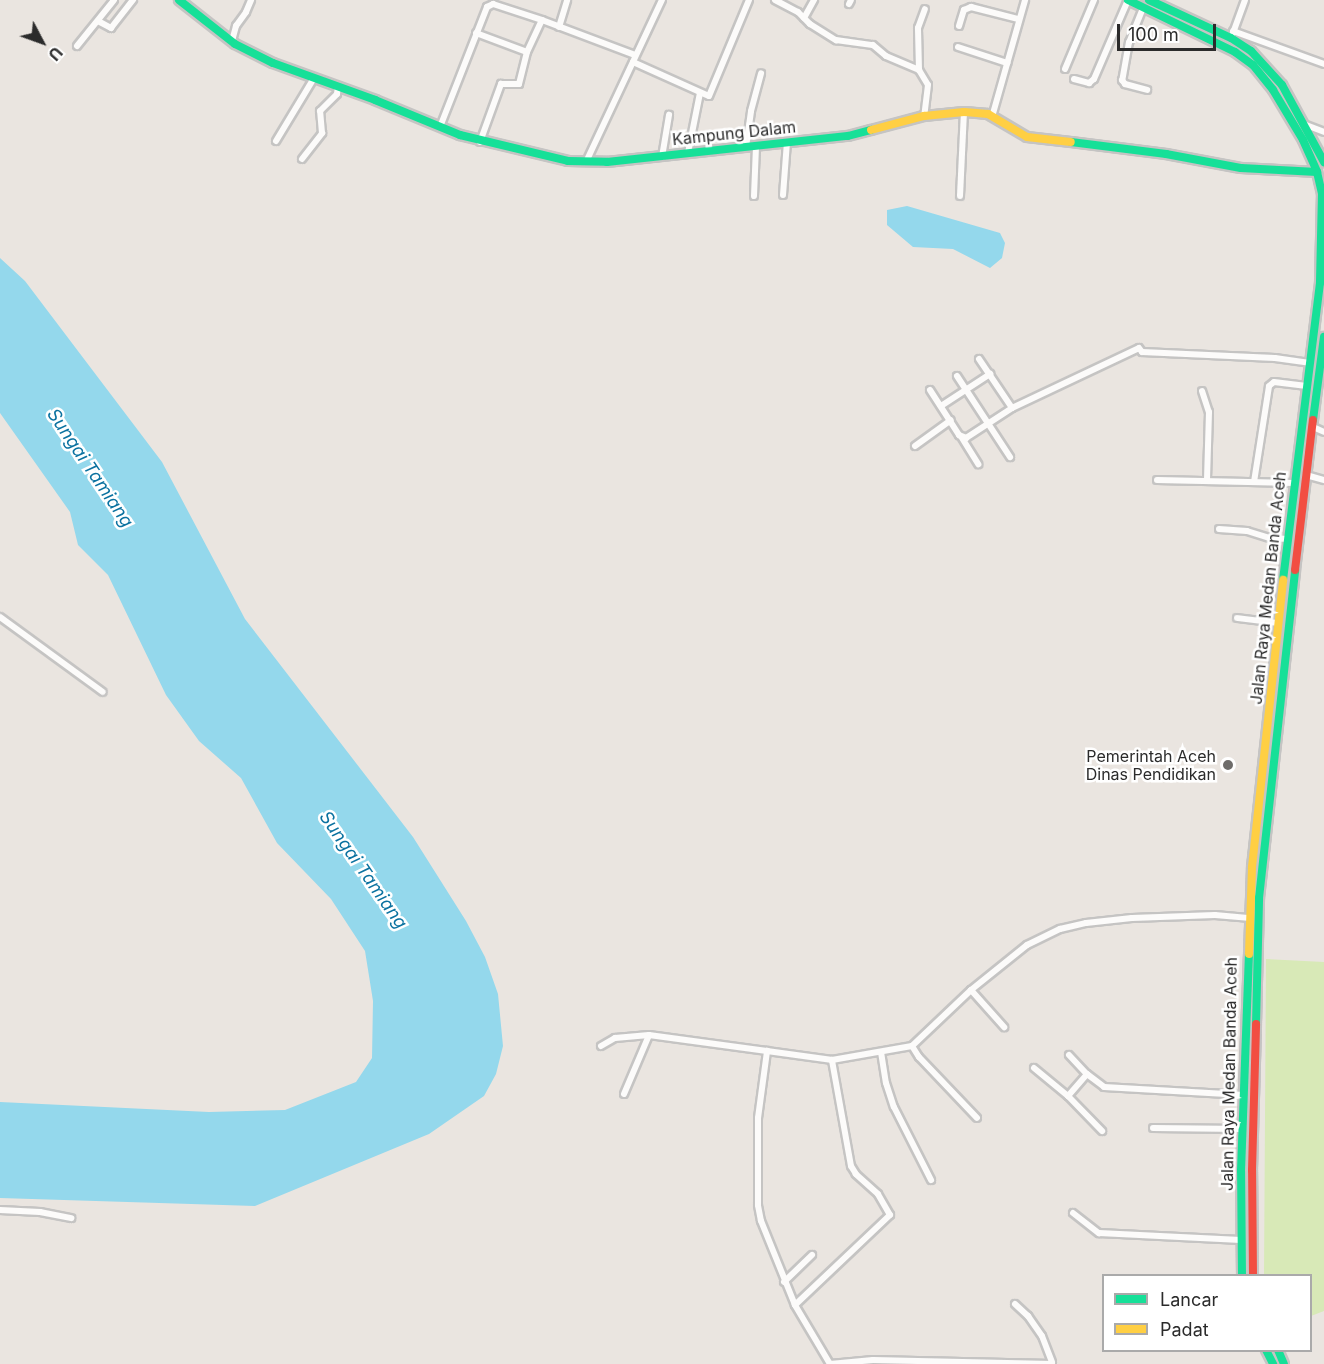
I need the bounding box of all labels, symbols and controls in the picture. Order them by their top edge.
north arrow [12,12,72,72]
scale bar [1120,12,1219,50]
text: 100 m [1128,24,1179,45]
text: U [44,43,67,65]
street label: Kampung Dalam [671,117,797,149]
water label: Sungai Tamiang [42,405,138,531]
street label: Jalan Raya Medan Banda Aceh [1246,471,1290,705]
place label: Pemerintah Aceh Dinas Pendidikan [1086,746,1216,784]
marker: Pemerintah Aceh Dinas Pendidikan [1221,758,1235,772]
water label: Sungai Tamiang [314,807,412,933]
street label: Jalan Raya Medan Banda Aceh [1217,957,1241,1191]
legend [1102,1274,1312,1352]
text: Lancar [1160,1289,1218,1310]
text: Padat [1160,1319,1209,1340]

